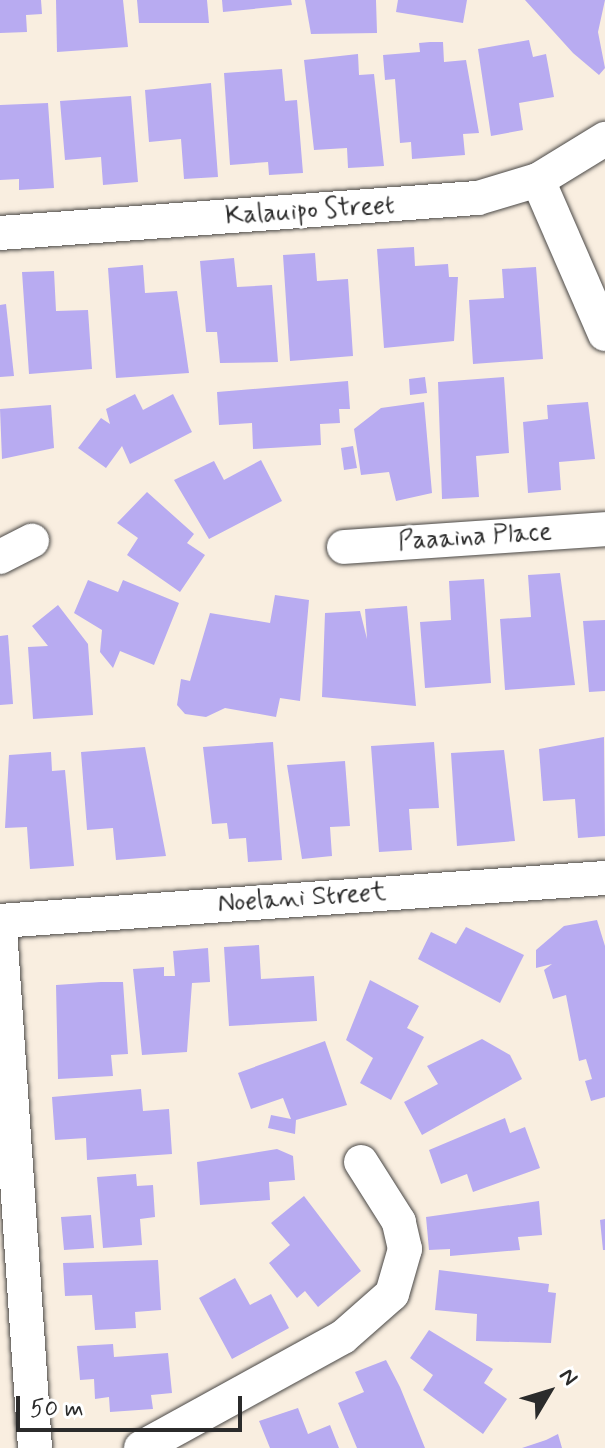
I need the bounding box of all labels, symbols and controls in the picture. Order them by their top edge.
street label: Kalauipo Street [222,190,398,234]
street label: Paaaina Place [398,517,552,559]
street label: Noelani Street [217,878,387,920]
north arrow [509,1352,589,1432]
text: N [552,1363,583,1392]
scale bar [20,1380,246,1430]
text: 50 m [30,1394,84,1425]

